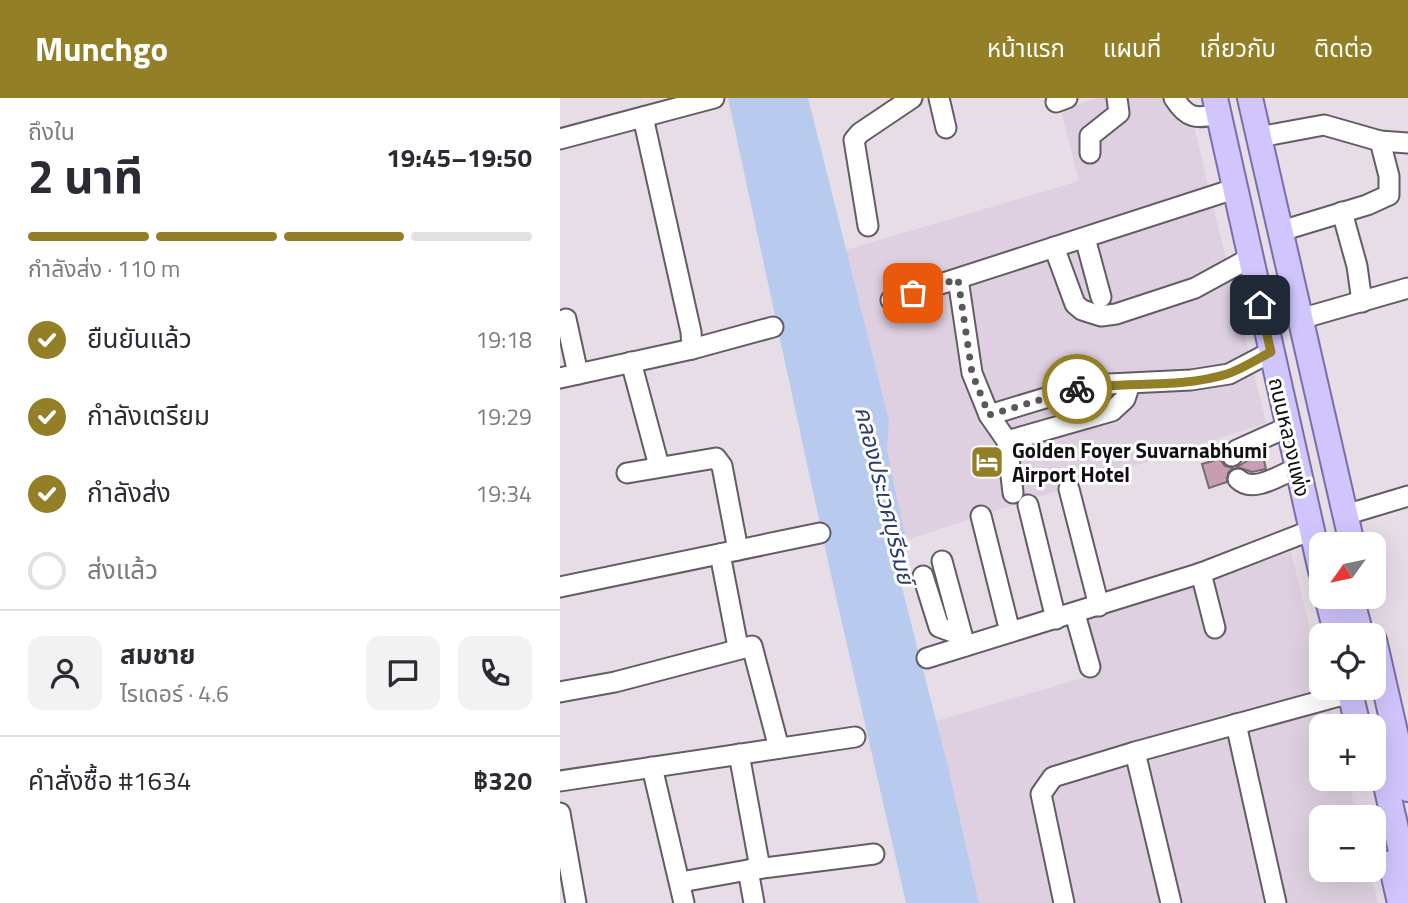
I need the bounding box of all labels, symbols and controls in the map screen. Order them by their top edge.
text: Munchgo [35,24,168,74]
text: หน้าแรก [987,30,1065,66]
text: แผนที่ [1103,30,1161,66]
text: เกี่ยวกับ [1199,30,1276,66]
text: ติดต่อ [1314,30,1373,66]
text: ถึงใน [28,114,75,149]
text: 19:45–19:50 [386,138,532,177]
text: 2 นาที [28,141,143,211]
text: กำลังส่ง · 110 m [28,251,180,286]
pin [883,263,943,323]
icon: bag [894,274,932,312]
pin [1230,275,1290,335]
icon: home [1241,286,1279,324]
text: ยืนยันแล้ว [87,319,192,358]
icon: check [28,321,66,359]
text: 19:18 [475,322,532,357]
courier [1042,354,1112,424]
icon: bike [1058,370,1096,408]
street label: ถนนหลวงแพ่ง [1261,374,1319,500]
text: กำลังเตรียม [87,396,210,435]
icon: check [28,398,66,436]
text: 19:29 [475,399,532,434]
water label: คลองประเวศบุรีรมย์ [846,402,925,592]
place label: Golden Foyer Suvarnabhumi Airport Hotel [1012,434,1267,490]
hotel icon: Golden Foyer Suvarnabhumi Airport Hotel [968,443,1006,481]
text: กำลังส่ง [87,473,171,512]
icon: check [28,475,66,513]
text: 19:34 [475,476,532,511]
north arrow [1309,532,1386,609]
map controls [1309,532,1386,882]
text: ส่งแล้ว [87,550,158,589]
button: locate [1309,623,1386,700]
text: สมชาย [120,635,196,674]
button: person [28,636,102,710]
button: chat [366,636,440,710]
button: phone [458,636,532,710]
text: ไรเดอร์ · 4.6 [120,676,229,711]
button: + [1309,714,1386,791]
text: คำสั่งซื้อ #1634 [28,761,191,800]
text: ฿320 [473,761,532,800]
button: − [1309,805,1386,882]

